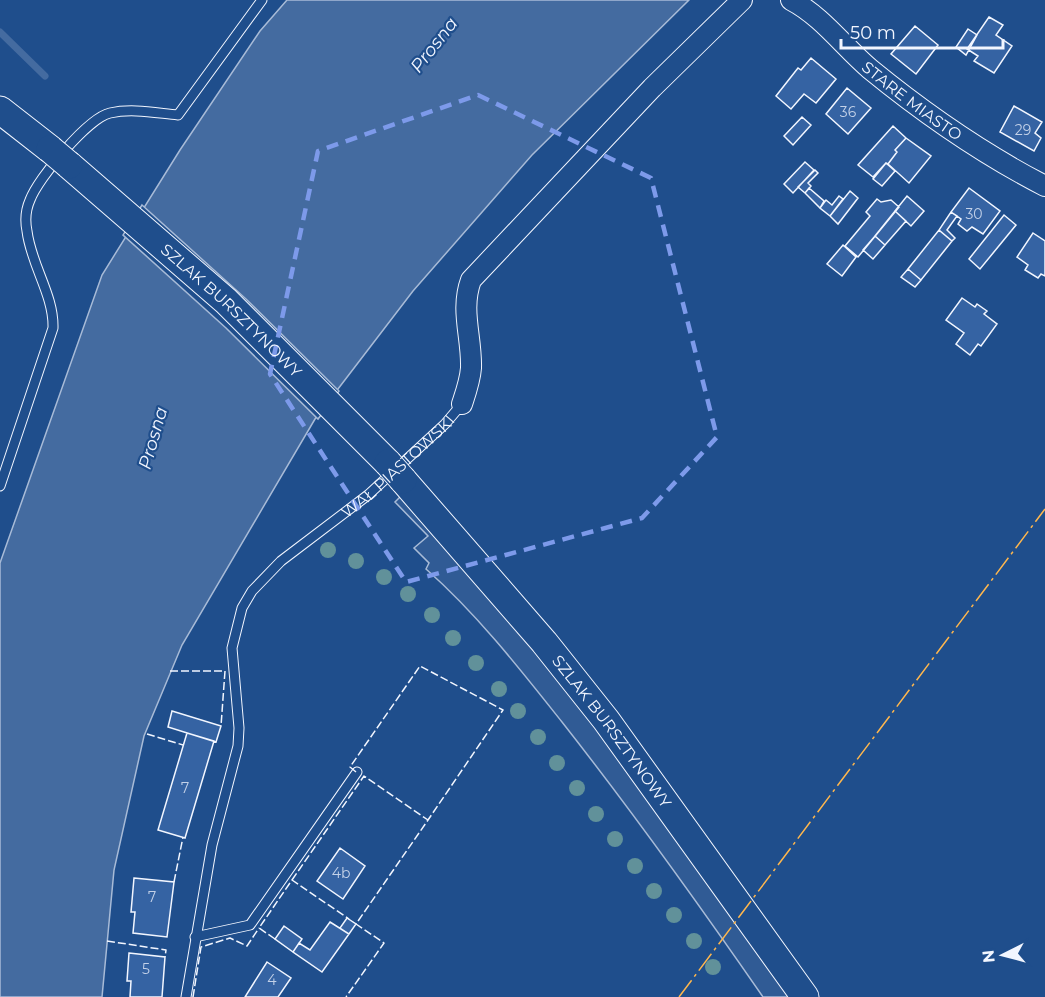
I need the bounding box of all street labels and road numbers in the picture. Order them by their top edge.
street label: STARE MIASTO [858,57,966,144]
street label: SZLAK BURSZTYNOWY [157,240,306,381]
street label: WAŁ PIASTOWSKI [337,411,458,522]
street label: SZLAK BURSZTYNOWY [548,651,676,812]

